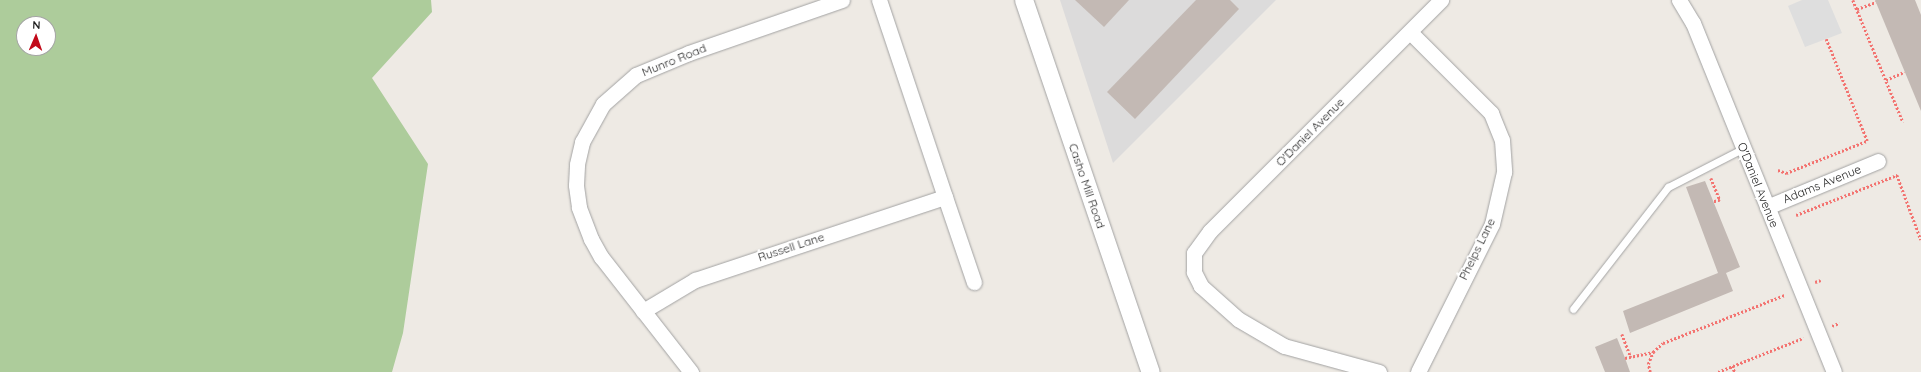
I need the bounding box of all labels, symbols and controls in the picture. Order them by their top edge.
north arrow [16,16,56,56]
text: N [32,18,41,32]
street label: Munro Road [640,41,708,79]
street label: O'Daniel Avenue [1273,95,1347,169]
street label: O'Daniel Avenue [1734,140,1782,230]
street label: Casho Mill Road [1066,142,1108,230]
street label: Adams Avenue [1781,162,1863,206]
street label: Phelps Lane [1456,216,1498,282]
street label: Russell Lane [756,229,826,265]

